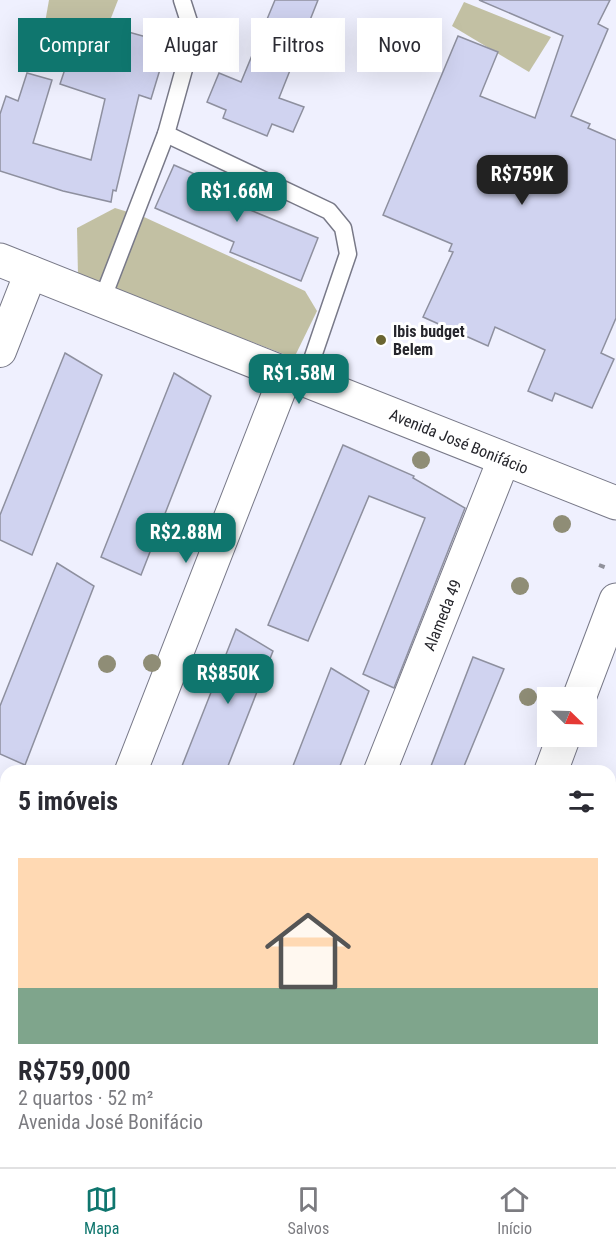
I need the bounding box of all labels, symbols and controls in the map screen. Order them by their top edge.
chip: Comprar [18,18,131,72]
chip: Alugar [143,18,239,72]
chip: Filtros [251,18,345,72]
chip: Novo [357,18,442,72]
pin: R$759K [473,155,571,206]
text: R$759K [491,162,553,186]
pin: R$1.66M [182,172,292,223]
text: R$1.66M [201,179,273,203]
place label: Ibis budget Belem [393,322,465,359]
marker: Ibis budget Belem [374,333,388,347]
pin: R$1.58M [244,354,354,405]
text: R$1.58M [263,361,335,385]
street label: Avenida José Bonifácio [387,405,531,478]
pin: R$2.88M [131,513,241,564]
text: R$2.88M [150,520,222,544]
street label: Alameda 49 [420,577,465,654]
pin: R$850K [179,654,277,705]
text: R$850K [197,661,259,685]
north arrow [537,687,597,747]
map controls [537,687,597,747]
icon: filters [565,785,598,818]
text: 5 imóveis [18,786,118,816]
icon: home [254,897,362,1005]
text: R$759,000 [18,1056,131,1086]
text: 2 quartos · 52 m² [18,1086,153,1110]
text: Avenida José Bonifácio [18,1110,203,1134]
tab: Mapa [84,1183,119,1238]
tab: Salvos [288,1183,329,1238]
tab: Início [497,1183,532,1238]

